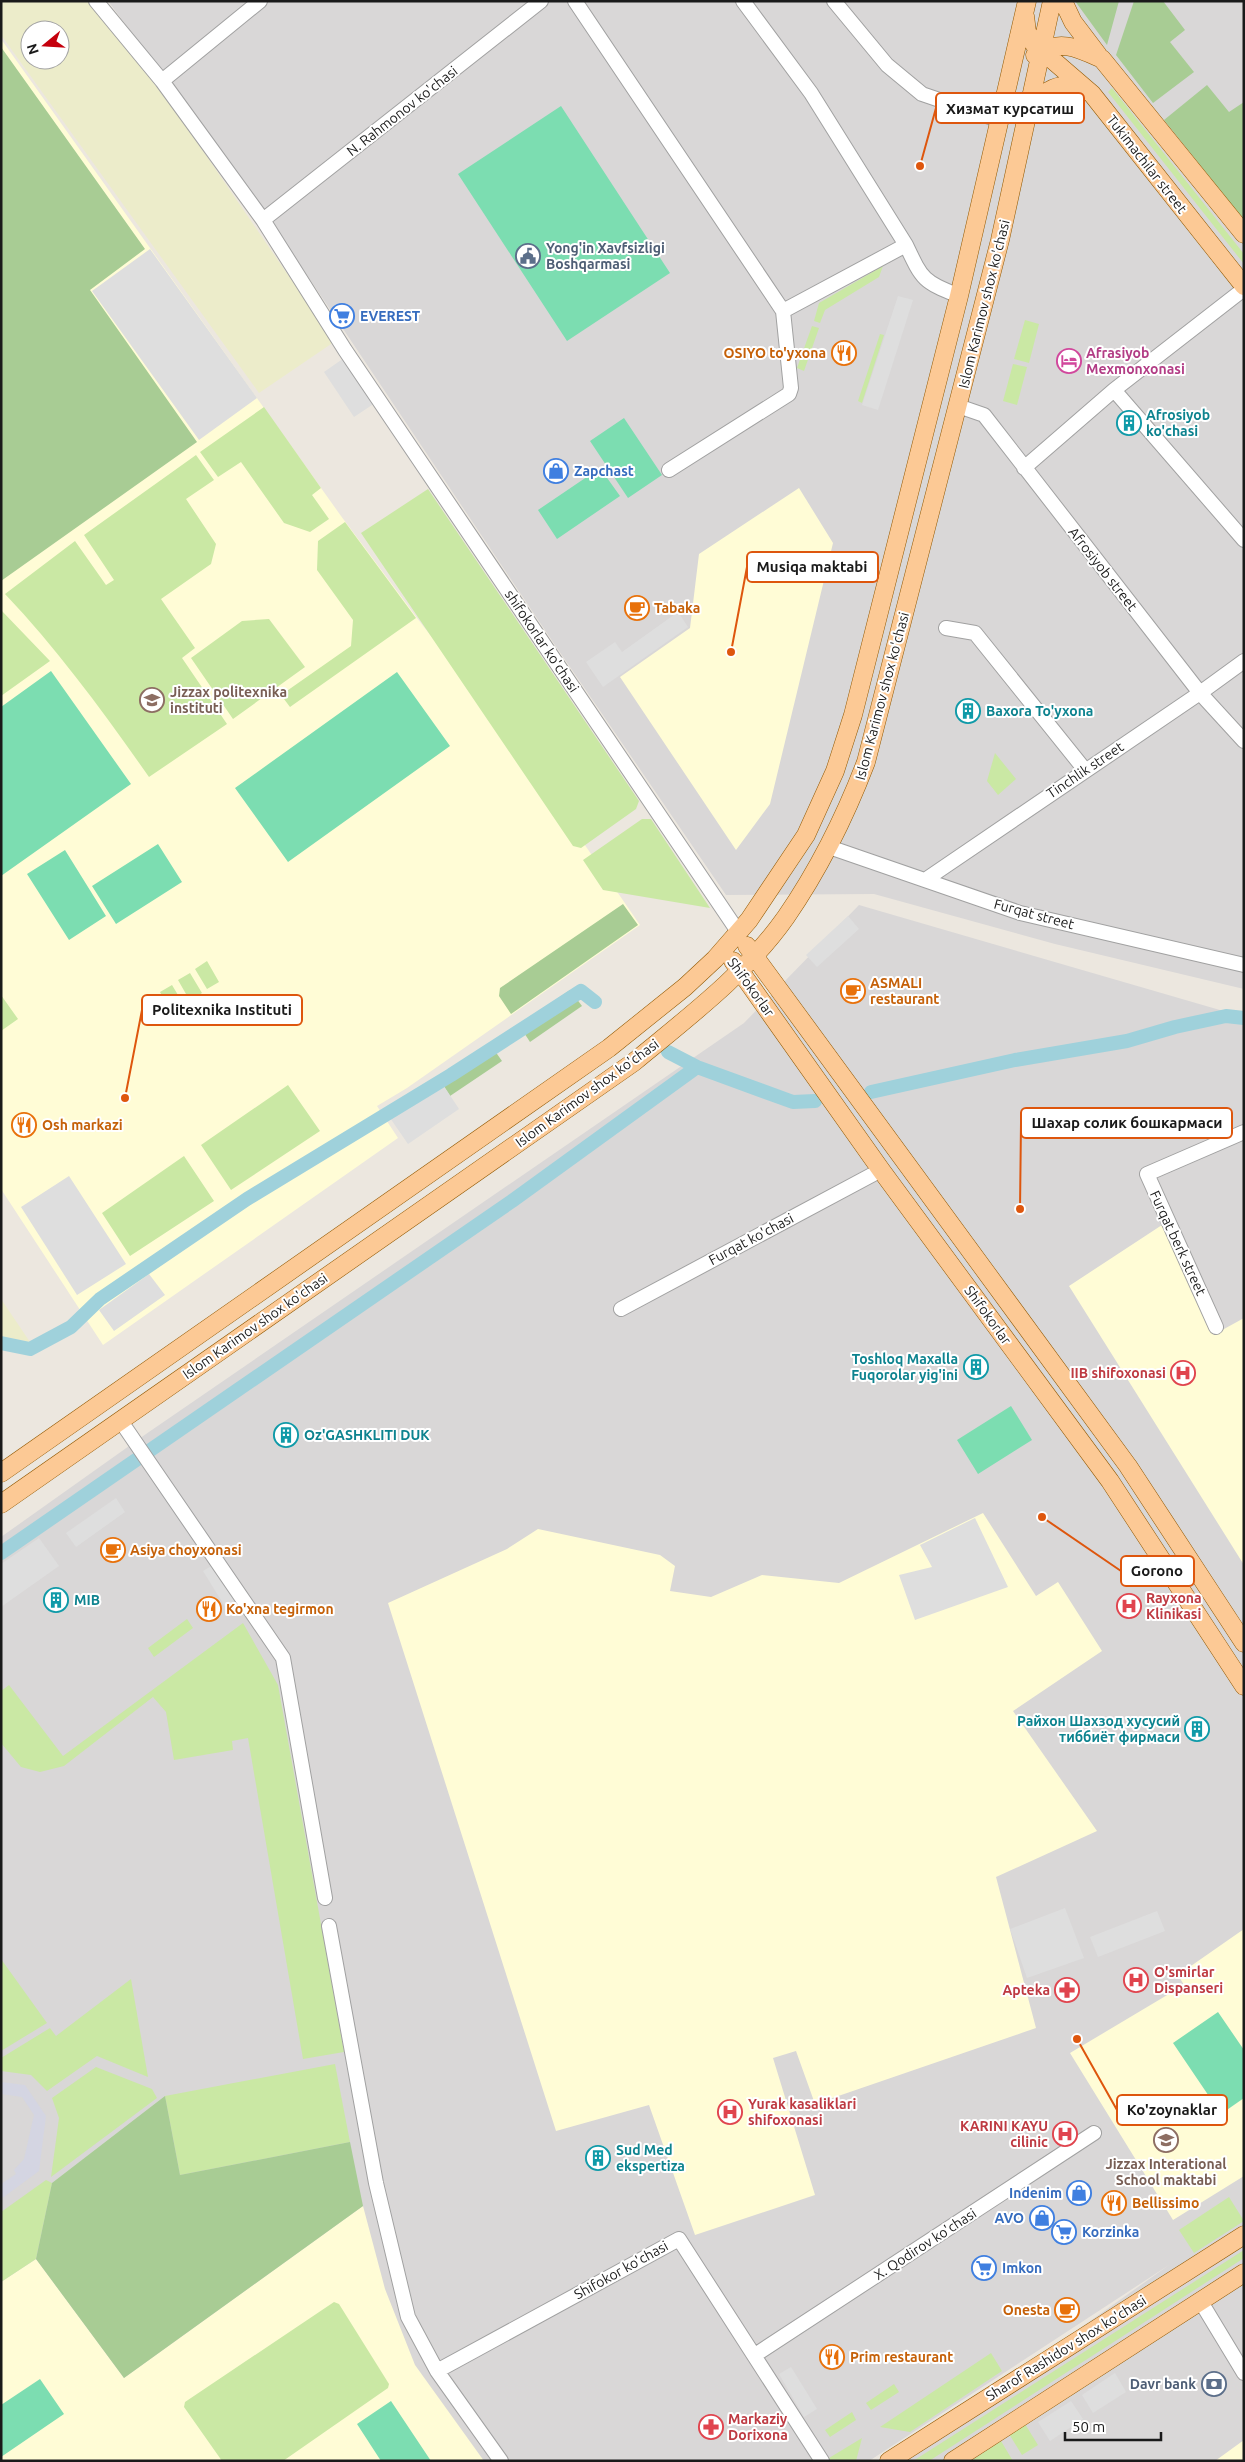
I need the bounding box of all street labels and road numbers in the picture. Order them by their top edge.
street label: N. Rahmonov ko'chasi [343,63,461,159]
street label: Tukimachilar street [1104,112,1191,217]
street label: Islom Karimov shox ko'chasi [955,218,1013,390]
street label: Afrosiyob street [1065,524,1141,614]
street label: shifokorlar ko'chasi [502,587,582,695]
street label: Islom Karimov shox ko'chasi [852,610,912,782]
street label: Tinchlik street [1044,738,1127,802]
street label: Furqat street [992,896,1076,933]
street label: Shifokorlar [724,954,778,1020]
street label: Islom Karimov shox ko'chasi [512,1036,662,1150]
street label: Furqat berk street [1147,1188,1210,1298]
street label: Furqat ko'chasi [706,1210,796,1268]
street label: Islom Karimov shox ko'chasi [179,1270,331,1382]
street label: Shifokorlar [961,1282,1015,1348]
street label: X. Qodirov ko'chasi [871,2205,979,2283]
street label: Shifokor ko'chasi [571,2238,671,2302]
street label: Sharof Rashidov shox ko'chasi [983,2292,1149,2404]

